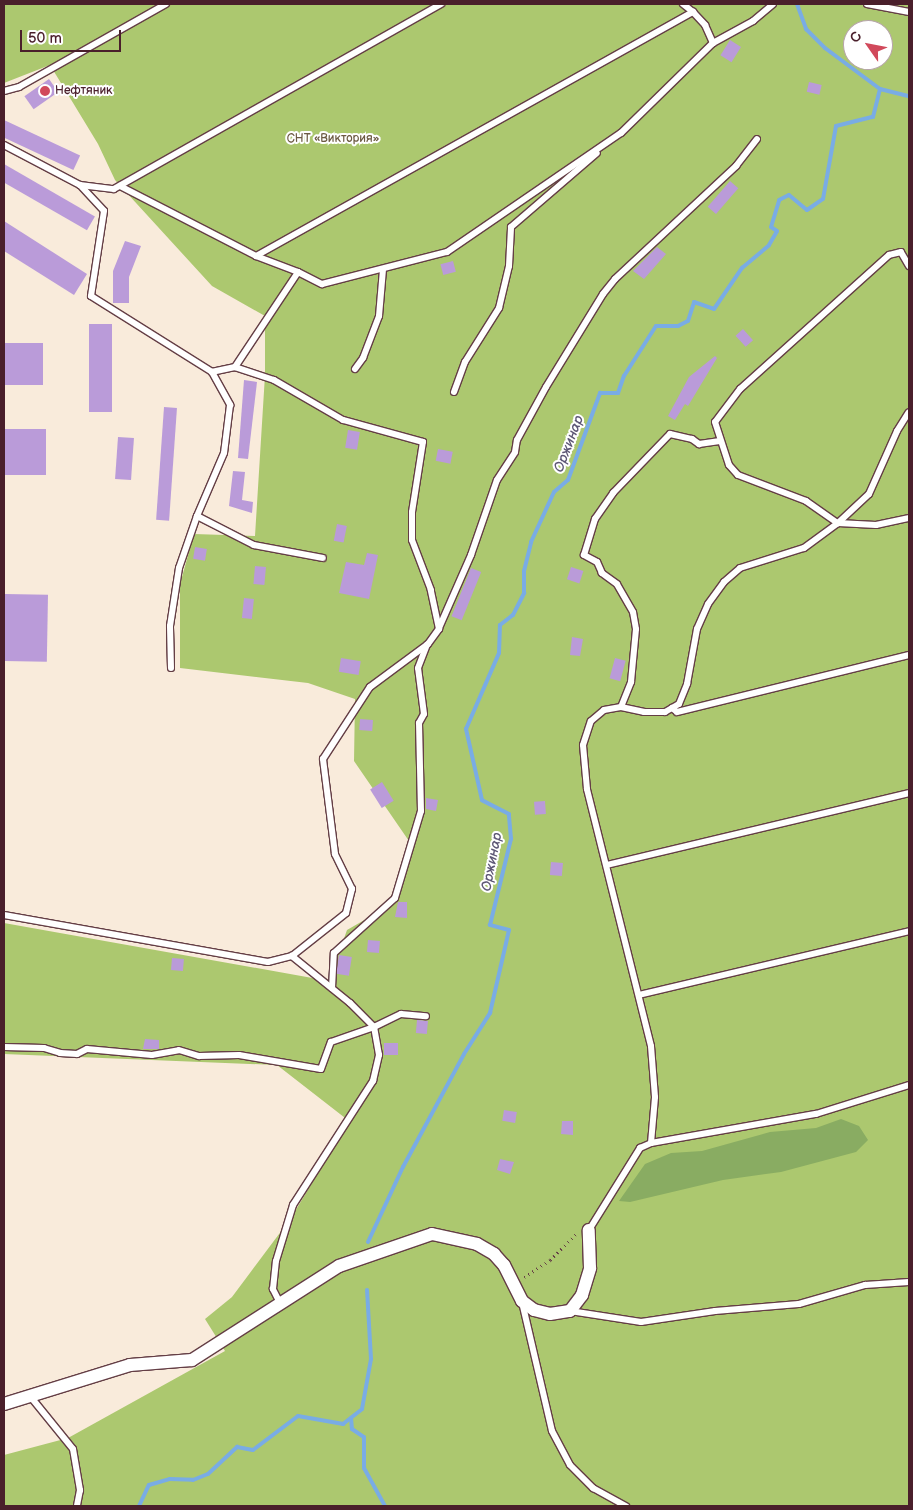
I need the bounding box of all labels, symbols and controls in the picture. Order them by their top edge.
scale bar [22,20,124,52]
north arrow [843,20,893,70]
text: С [846,28,866,46]
text: 50 m [28,29,62,48]
place label: Нефтяник [55,84,113,98]
marker: Нефтяник [39,85,51,97]
park label: СНТ «Виктория» [287,132,379,146]
water label: Оржинар [550,413,588,475]
water label: Оржинар [478,831,506,893]

